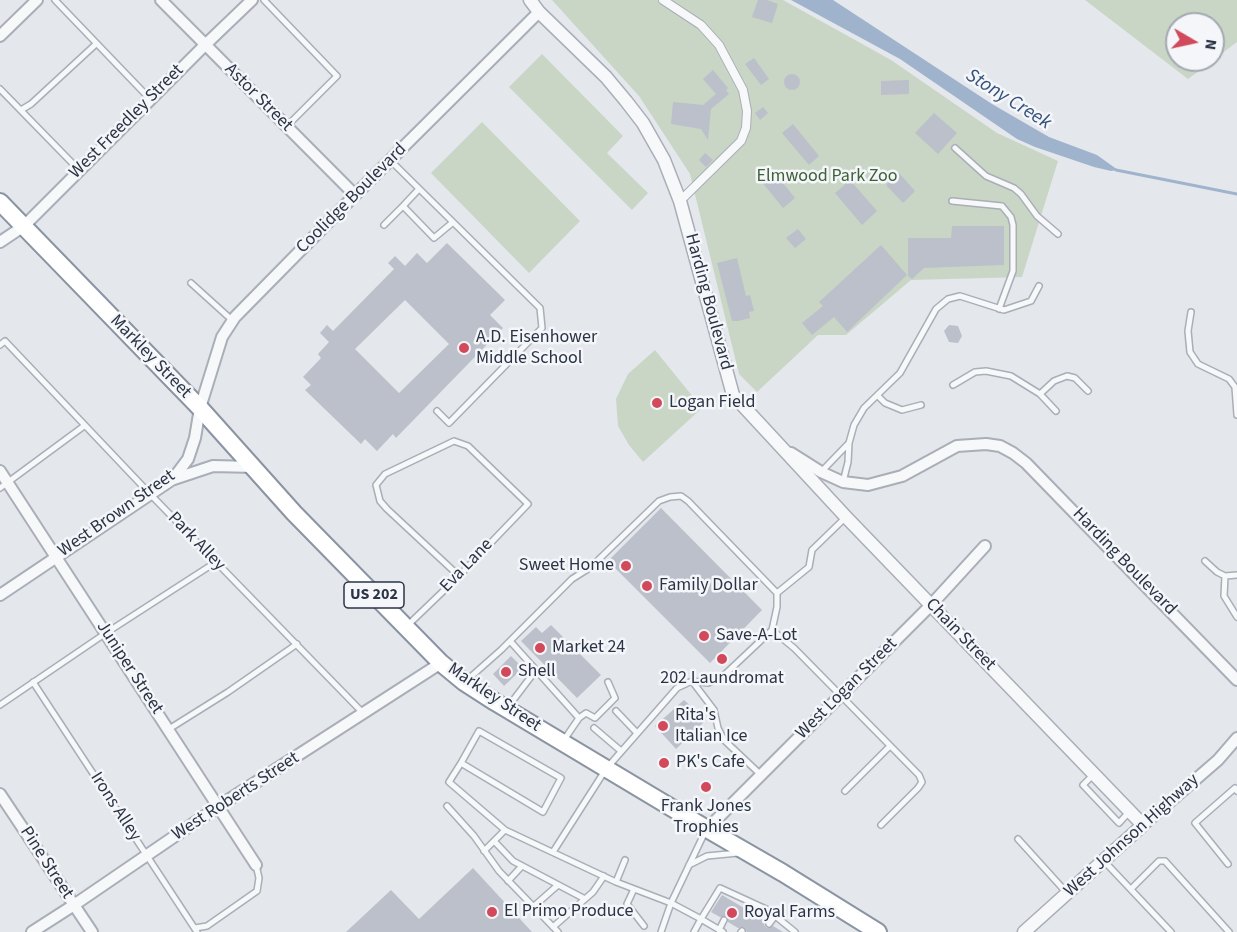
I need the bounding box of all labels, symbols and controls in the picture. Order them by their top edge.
north arrow [1165,12,1225,72]
text: N [1199,38,1223,51]
street label: Astor Street [219,59,297,137]
street label: West Freedley Street [65,60,189,184]
water label: Stony Creek [961,64,1055,136]
street label: Coolidge Boulevard [292,139,412,259]
park label: Elmwood Park Zoo [756,166,898,188]
street label: Harding Boulevard [679,231,737,373]
street label: Markley Street [105,311,195,403]
place label: A.D. Eisenhower Middle School [476,327,597,370]
marker: A.D. Eisenhower Middle School [457,341,471,355]
place label: Logan Field [669,392,755,414]
marker: Logan Field [650,396,664,410]
street label: West Brown Street [54,466,180,562]
street label: Harding Boulevard [1067,504,1181,620]
street label: Park Alley [163,508,229,576]
street label: Eva Lane [436,535,498,597]
place label: Sweet Home [519,555,614,577]
marker: Sweet Home [619,559,633,573]
place label: Family Dollar [659,575,758,597]
marker: Family Dollar [640,579,654,593]
road number: US 202 [344,582,404,608]
street label: Chain Street [920,594,1000,676]
street label: Juniper Street [91,617,167,719]
place label: Save-A-Lot [716,625,797,647]
marker: Save-A-Lot [697,629,711,643]
street label: West Logan Street [792,634,902,744]
place label: Market 24 [552,637,625,659]
marker: Market 24 [533,641,547,655]
marker: 202 Laundromat [715,652,729,666]
street label: Markley Street [443,659,545,737]
place label: Shell [518,661,556,683]
marker: Shell [499,665,513,679]
place label: 202 Laundromat [660,668,784,690]
place label: Rita's Italian Ice [675,705,748,748]
marker: Rita's Italian Ice [656,719,670,733]
street label: West Roberts Street [168,748,304,846]
place label: PK's Cafe [676,752,745,774]
marker: PK's Cafe [657,756,671,770]
street label: Irons Alley [85,768,145,846]
street label: West Johnson Highway [1060,770,1204,902]
marker: Frank Jones Trophies [699,780,713,794]
place label: Frank Jones Trophies [661,796,751,838]
street label: Pine Street [15,823,77,903]
place label: El Primo Produce [504,901,633,923]
place label: Royal Farms [744,902,835,924]
marker: El Primo Produce [485,905,499,919]
marker: Royal Farms [725,906,739,920]

